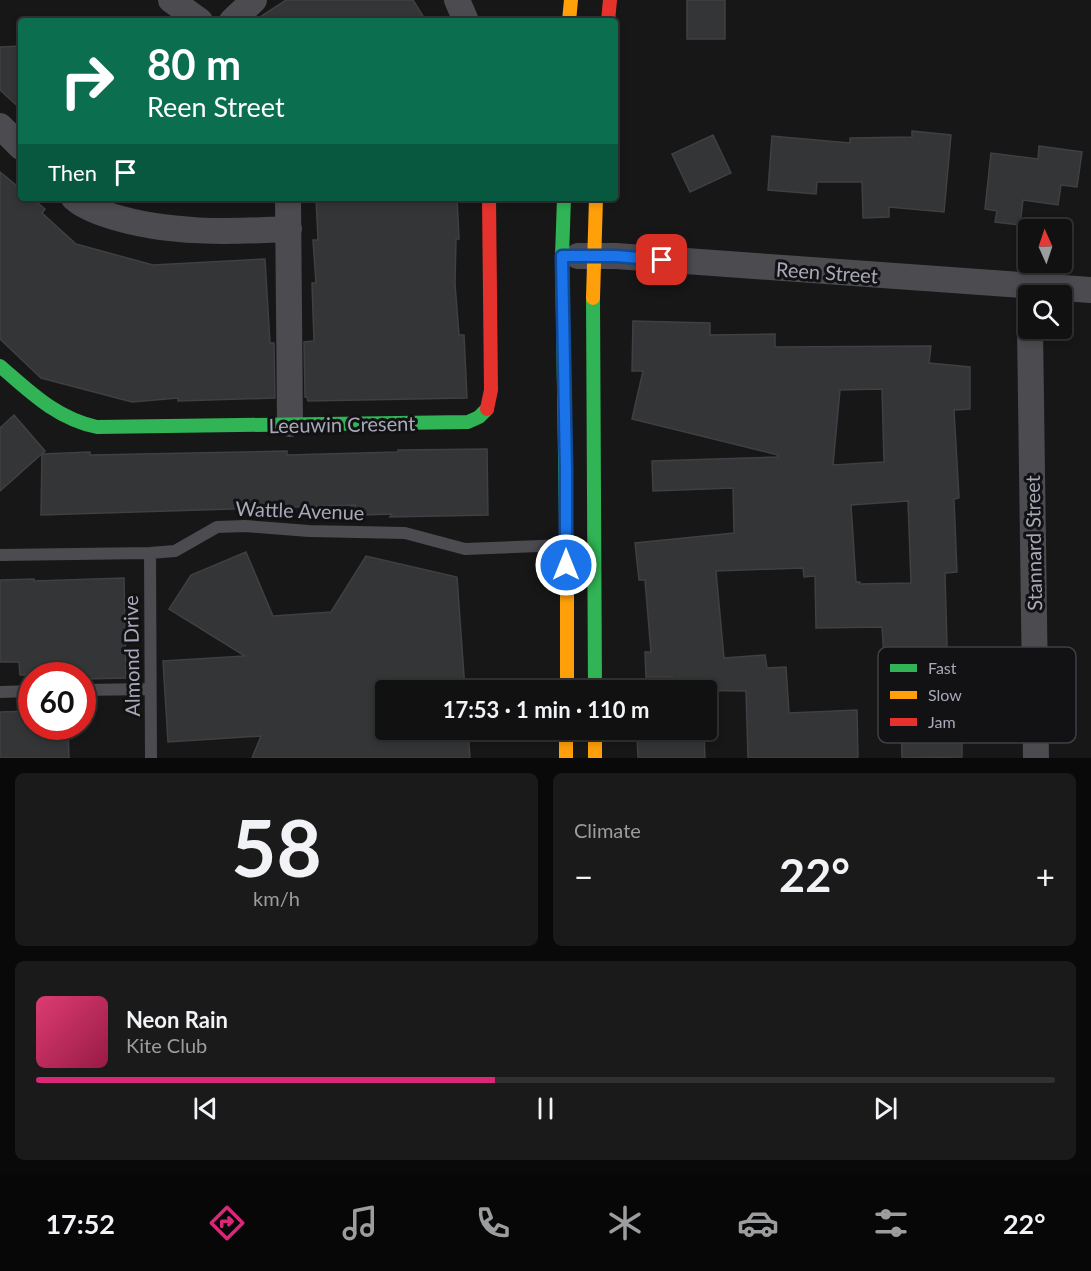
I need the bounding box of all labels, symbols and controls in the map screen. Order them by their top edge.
text: 80 m [147,39,241,89]
icon: right [48,42,126,120]
text: Reen Street [147,90,285,123]
icon: arrive [109,156,142,189]
text: Then [48,159,97,186]
north arrow [1018,219,1072,273]
map controls [1018,219,1072,339]
pin [636,234,687,285]
icon: arrive [645,243,678,276]
street label: Reen Street [775,256,879,288]
button: search [1018,285,1072,339]
street label: Leeuwin Cresent [268,411,416,437]
street label: Stannard Street [1020,475,1046,611]
street label: Wattle Avenue [235,496,365,524]
position arrow [534,533,598,597]
street label: Almond Drive [118,595,144,717]
legend [878,647,1076,743]
text: Fast [928,658,957,677]
speed limit sign: 60 [18,662,96,740]
text: Slow [928,685,962,704]
text: 17:53 · 1 min · 110 m [443,696,649,723]
text: Jam [928,712,956,731]
text: 58 [231,800,322,894]
text: Climate [574,818,641,842]
text: 22° [779,848,850,902]
text: − [574,856,593,896]
text: + [1036,856,1055,896]
text: km/h [253,886,300,910]
text: Neon Rain [126,1006,228,1033]
text: Kite Club [126,1033,207,1057]
icon: previous [189,1092,222,1125]
icon: pause [529,1092,562,1125]
icon: next [869,1092,902,1125]
icon: directions [206,1202,248,1244]
icon: music [339,1202,381,1244]
icon: phone [472,1202,514,1244]
icon: climate [604,1202,646,1244]
icon: car [737,1202,779,1244]
icon: filters [870,1202,912,1244]
text: 17:52 [45,1207,115,1240]
text: 22° [1003,1207,1045,1240]

